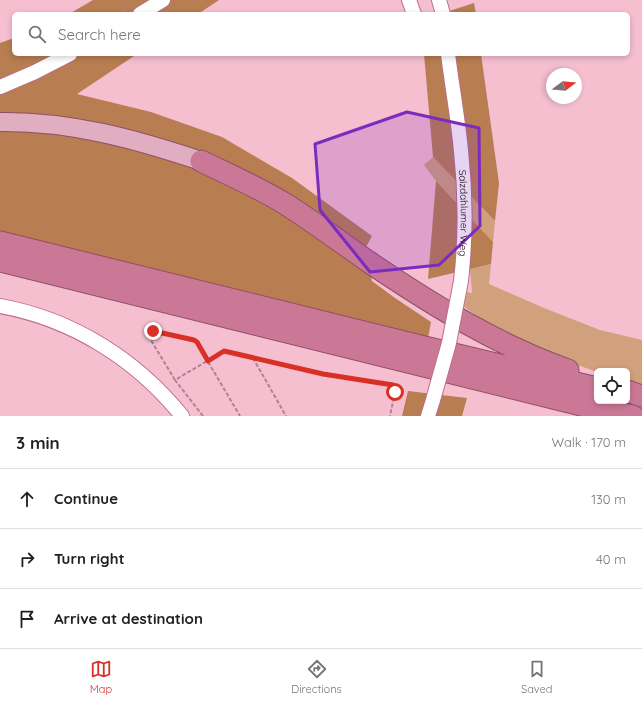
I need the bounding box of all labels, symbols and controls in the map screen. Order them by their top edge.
search box [12,12,630,56]
icon: search [26,23,48,45]
text: Search here [58,25,141,44]
north arrow [546,68,582,104]
street label: Salzdahlumer Weg [456,169,471,257]
route end [144,322,162,340]
map controls [594,368,630,404]
button: locate [594,368,630,404]
route start [386,383,404,401]
text: 3 min [16,432,60,453]
text: Walk · 170 m [551,434,626,450]
icon: ahead [16,488,38,510]
text: Continue [54,489,118,508]
text: 130 m [591,491,626,507]
icon: right [16,548,38,570]
text: Turn right [54,549,125,568]
text: 40 m [596,551,626,567]
icon: arrive [16,608,38,630]
text: Arrive at destination [54,609,203,628]
tab: Map [90,658,112,696]
tab: Directions [291,658,342,696]
tab: Saved [521,658,552,696]

